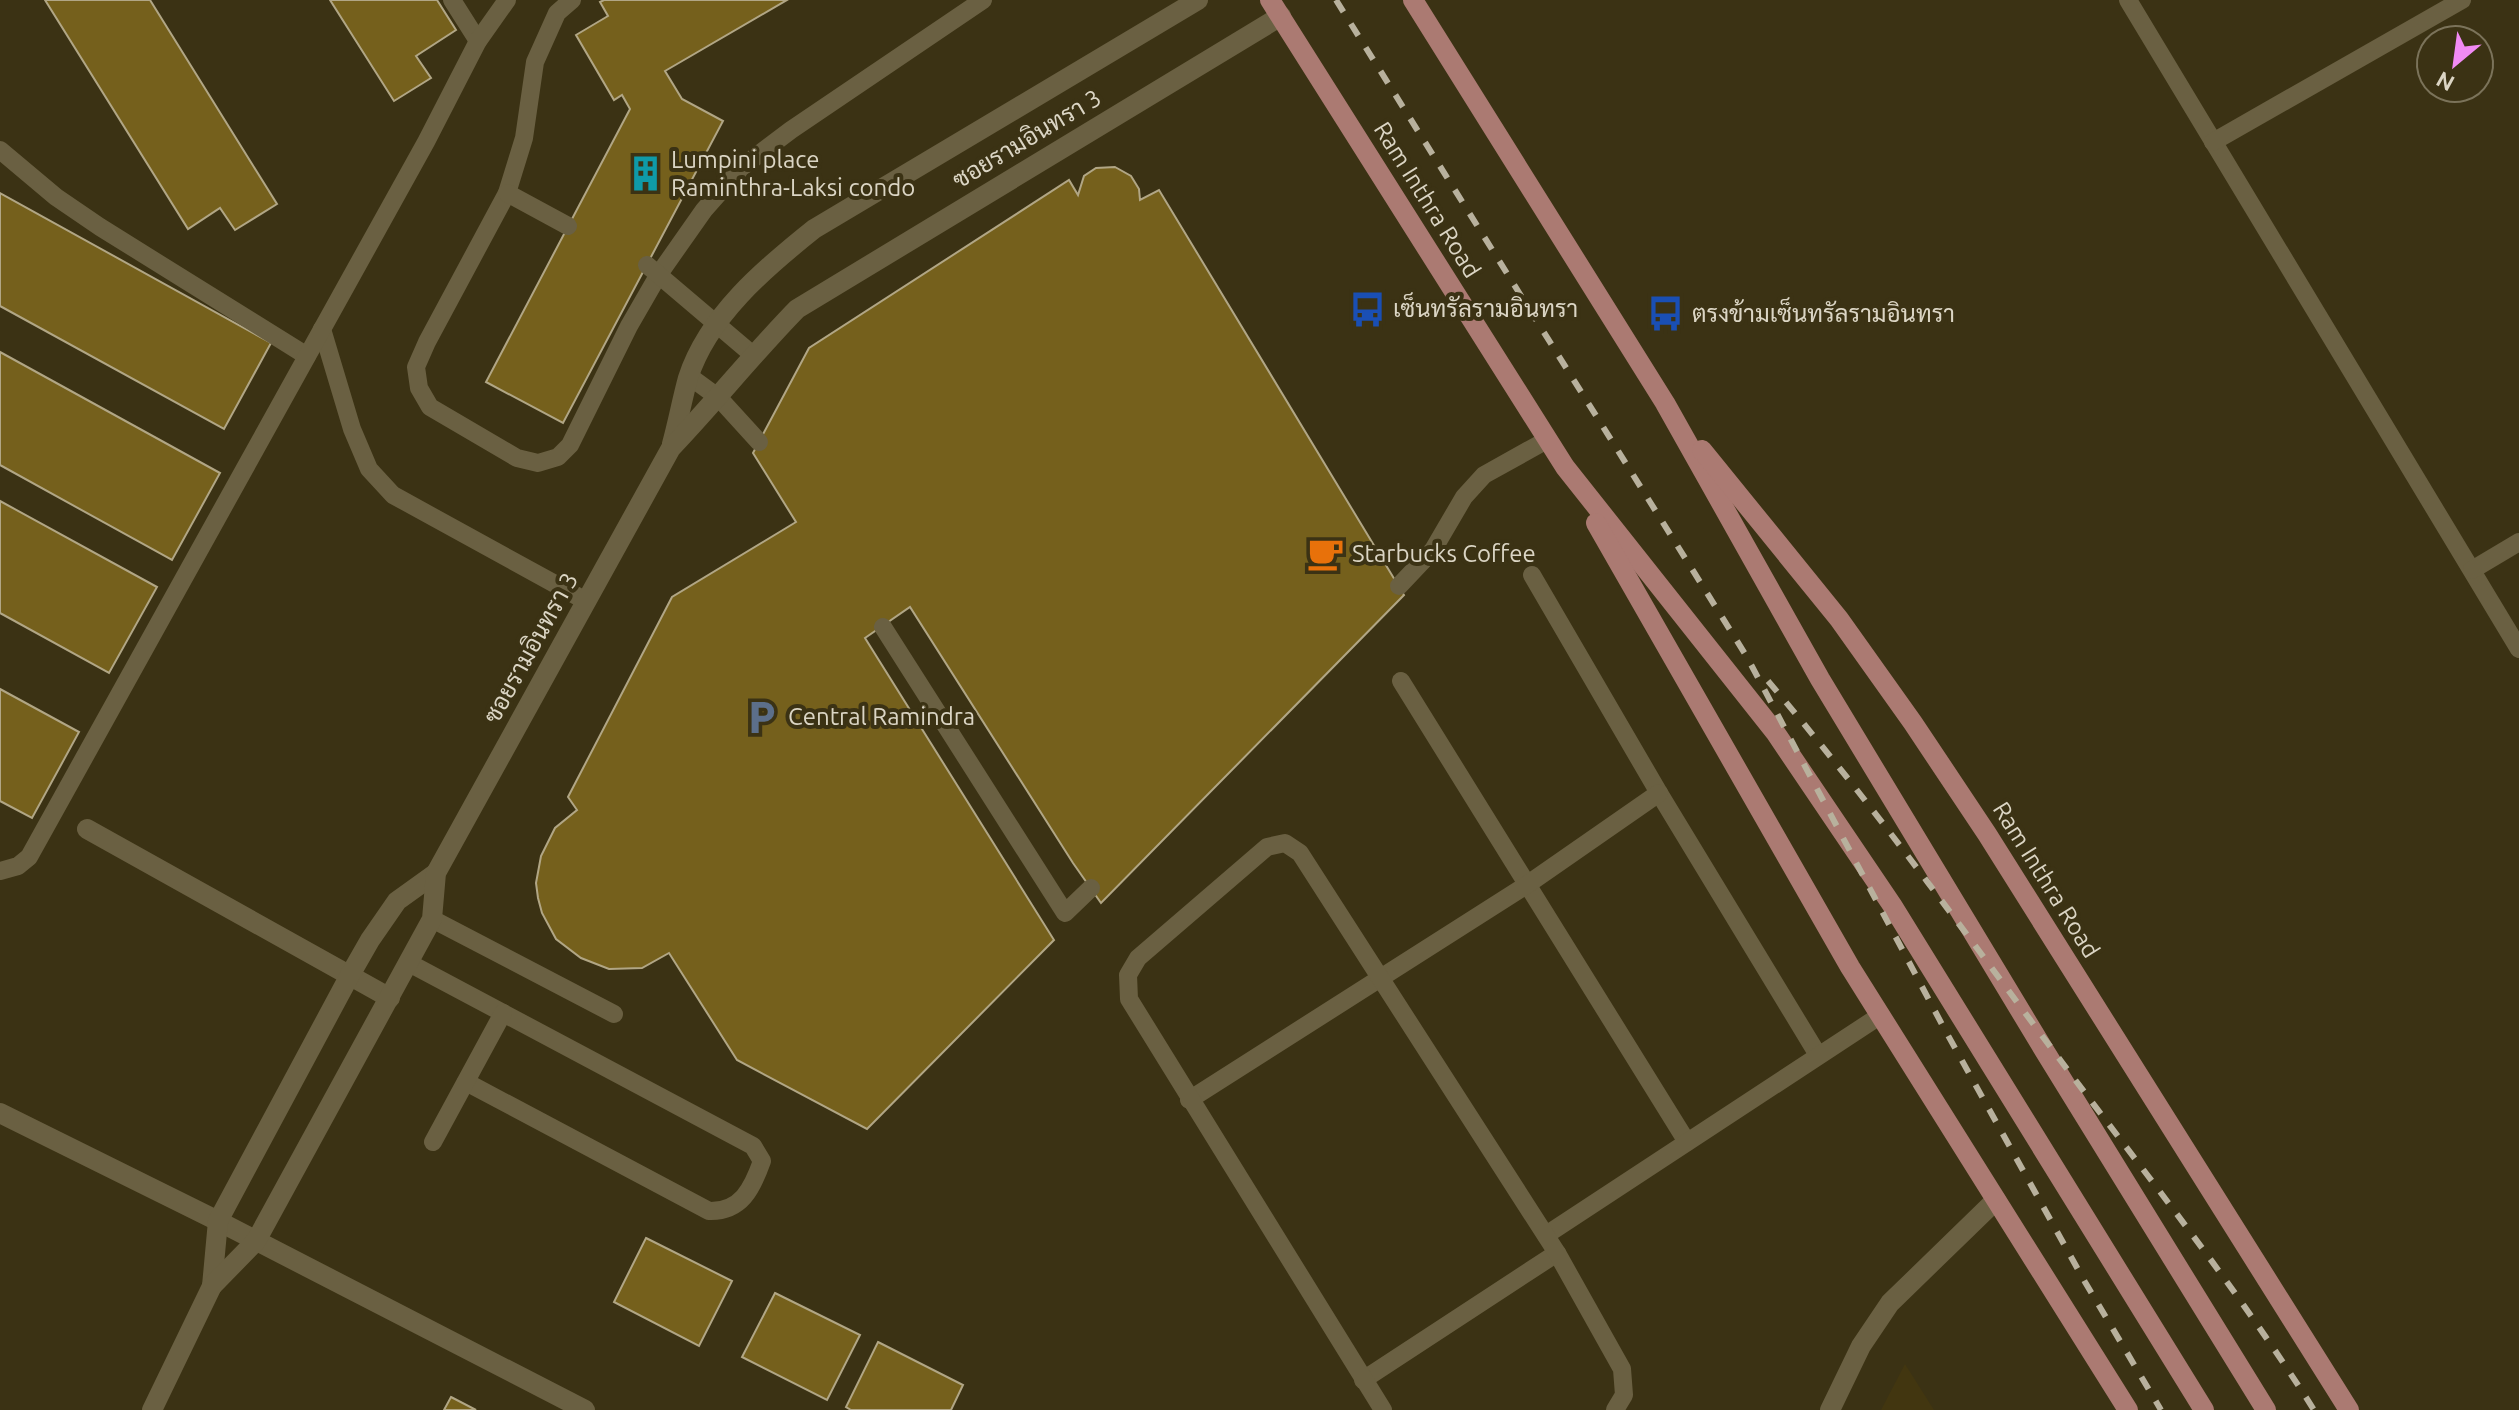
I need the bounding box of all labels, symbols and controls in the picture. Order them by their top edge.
north arrow [2415,24,2495,104]
text: N [2432,67,2458,97]
street label: ซอยรามอินทรา 3 [948,84,1106,193]
street label: Ram Inthra Road [1369,117,1486,283]
place label: Lumpini place Raminthra-Laksi condo [671,146,915,201]
building icon: Lumpini place Raminthra-Laksi condo [626,155,664,193]
bus stop icon: เซ็นทรัลรามอินทรา [1348,290,1386,328]
place label: เซ็นทรัลรามอินทรา [1393,292,1578,322]
bus stop icon: ตรงข้ามเซ็นทรัลรามอินทรา [1647,295,1685,333]
place label: ตรงข้ามเซ็นทรัลรามอินทรา [1692,297,1955,327]
cafe icon: Starbucks Coffee [1307,535,1345,573]
place label: Starbucks Coffee [1352,540,1536,567]
street label: ซอยรามอินทรา 3 [478,568,583,728]
parking icon: Central Ramindra [743,698,781,736]
place label: Central Ramindra [788,703,975,730]
street label: Ram Inthra Road [1988,797,2105,963]

